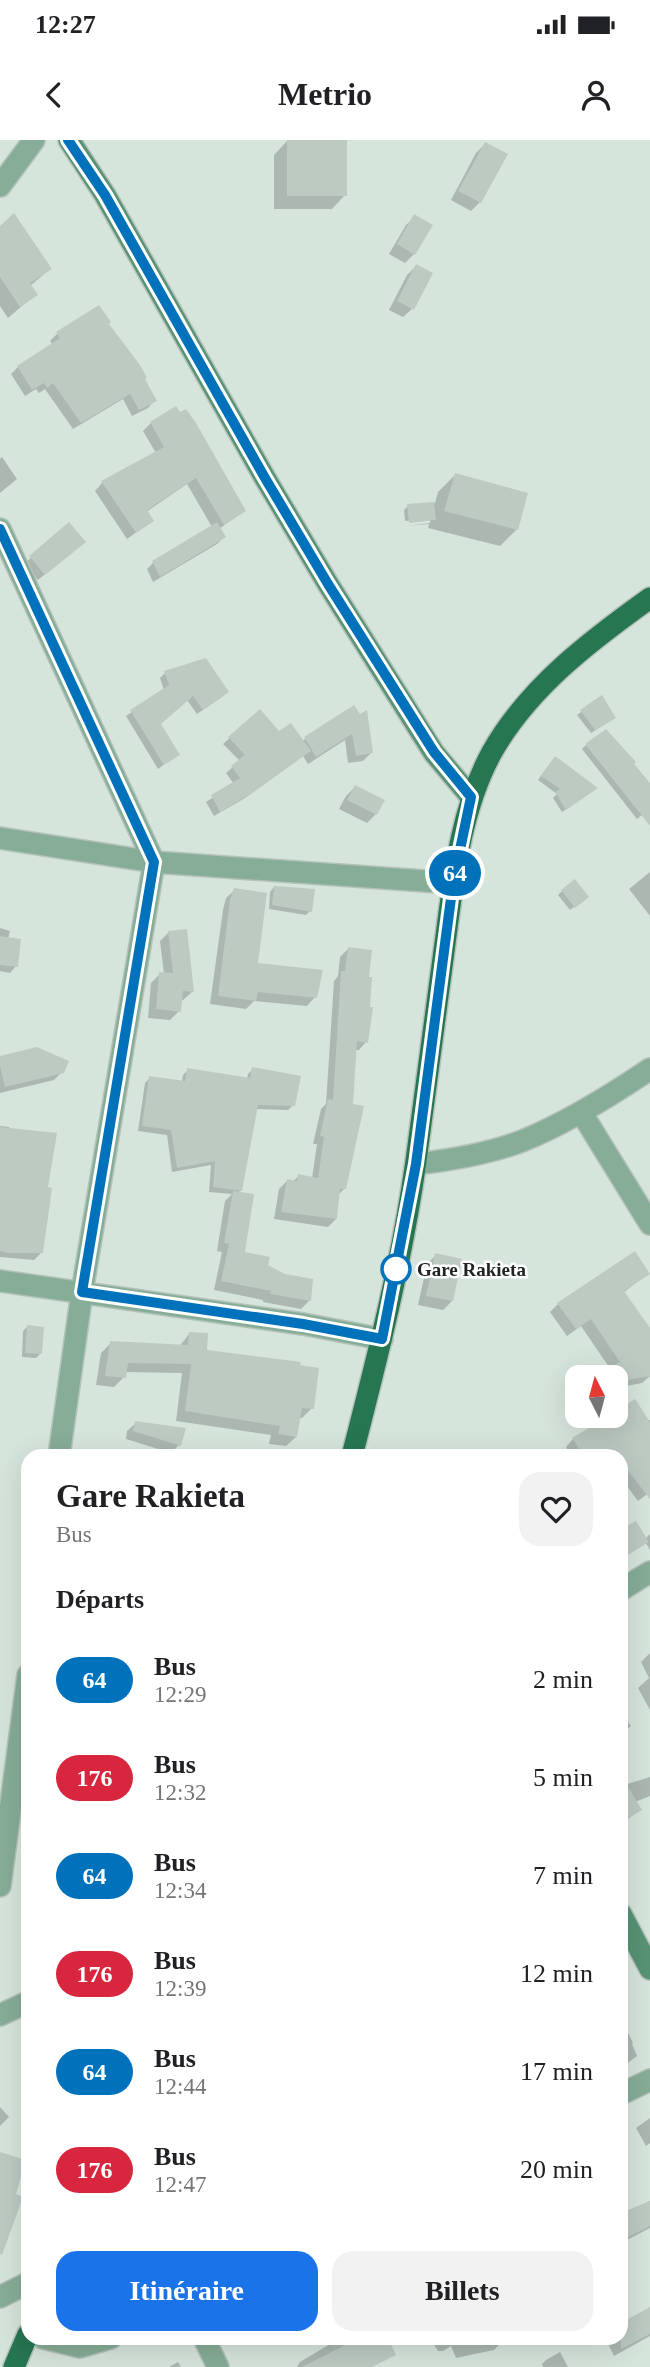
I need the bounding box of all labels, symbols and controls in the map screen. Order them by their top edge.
text: 12:27 [35,10,96,39]
icon: back [35,76,73,114]
text: Metrio [278,76,372,112]
icon: person [577,76,615,114]
line badge: 64 [424,850,486,896]
text: 64 [443,860,467,886]
marker: Gare Rakieta [381,1254,411,1284]
place label: Gare Rakieta [417,1259,526,1280]
north arrow [565,1365,628,1428]
map controls [565,1365,628,1428]
button: heart [519,1472,593,1546]
text: Gare Rakieta [56,1478,245,1514]
text: Bus [56,1522,92,1547]
text: Départs [56,1585,144,1614]
text: Bus [154,1652,196,1681]
text: 2 min [533,1665,593,1694]
text: 64 [83,1667,107,1693]
text: 12:29 [154,1682,206,1707]
text: Bus [154,1750,196,1779]
text: 5 min [533,1763,593,1792]
text: 176 [77,1765,113,1791]
text: 12:32 [154,1780,206,1805]
text: Bus [154,1848,196,1877]
text: 7 min [533,1861,593,1890]
text: 64 [83,1863,107,1889]
text: 12:34 [154,1878,206,1903]
text: Bus [154,1946,196,1975]
text: 12 min [520,1959,593,1988]
text: 176 [77,1961,113,1987]
text: 12:39 [154,1976,206,2001]
text: Bus [154,2044,196,2073]
text: 17 min [520,2057,593,2086]
text: 64 [83,2059,107,2085]
text: 12:44 [154,2074,206,2099]
text: Bus [154,2142,196,2171]
text: 20 min [520,2155,593,2184]
text: 176 [77,2157,113,2183]
text: 12:47 [154,2172,206,2197]
button: Itinéraire [56,2251,318,2331]
button: Billets [332,2251,593,2331]

